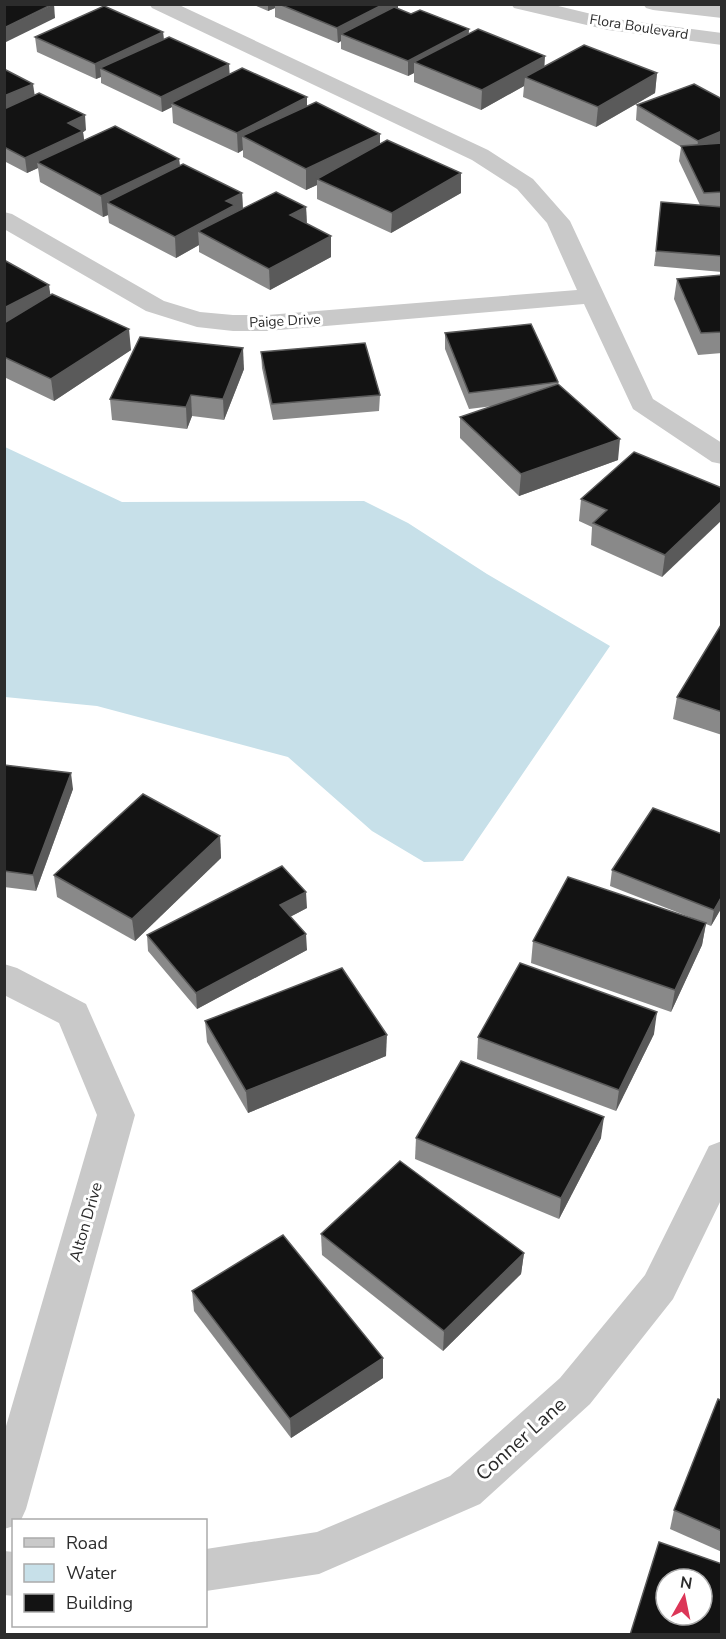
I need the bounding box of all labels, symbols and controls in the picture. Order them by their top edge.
street label: Flora Boulevard [588,10,690,44]
street label: Paige Drive [249,310,321,332]
street label: Alton Drive [64,1180,108,1264]
street label: Conner Lane [470,1391,572,1487]
legend [12,1519,207,1627]
text: Road [66,1531,108,1555]
text: Water [66,1561,117,1585]
north arrow [654,1567,714,1627]
text: N [679,1571,694,1595]
text: Building [66,1591,133,1615]

